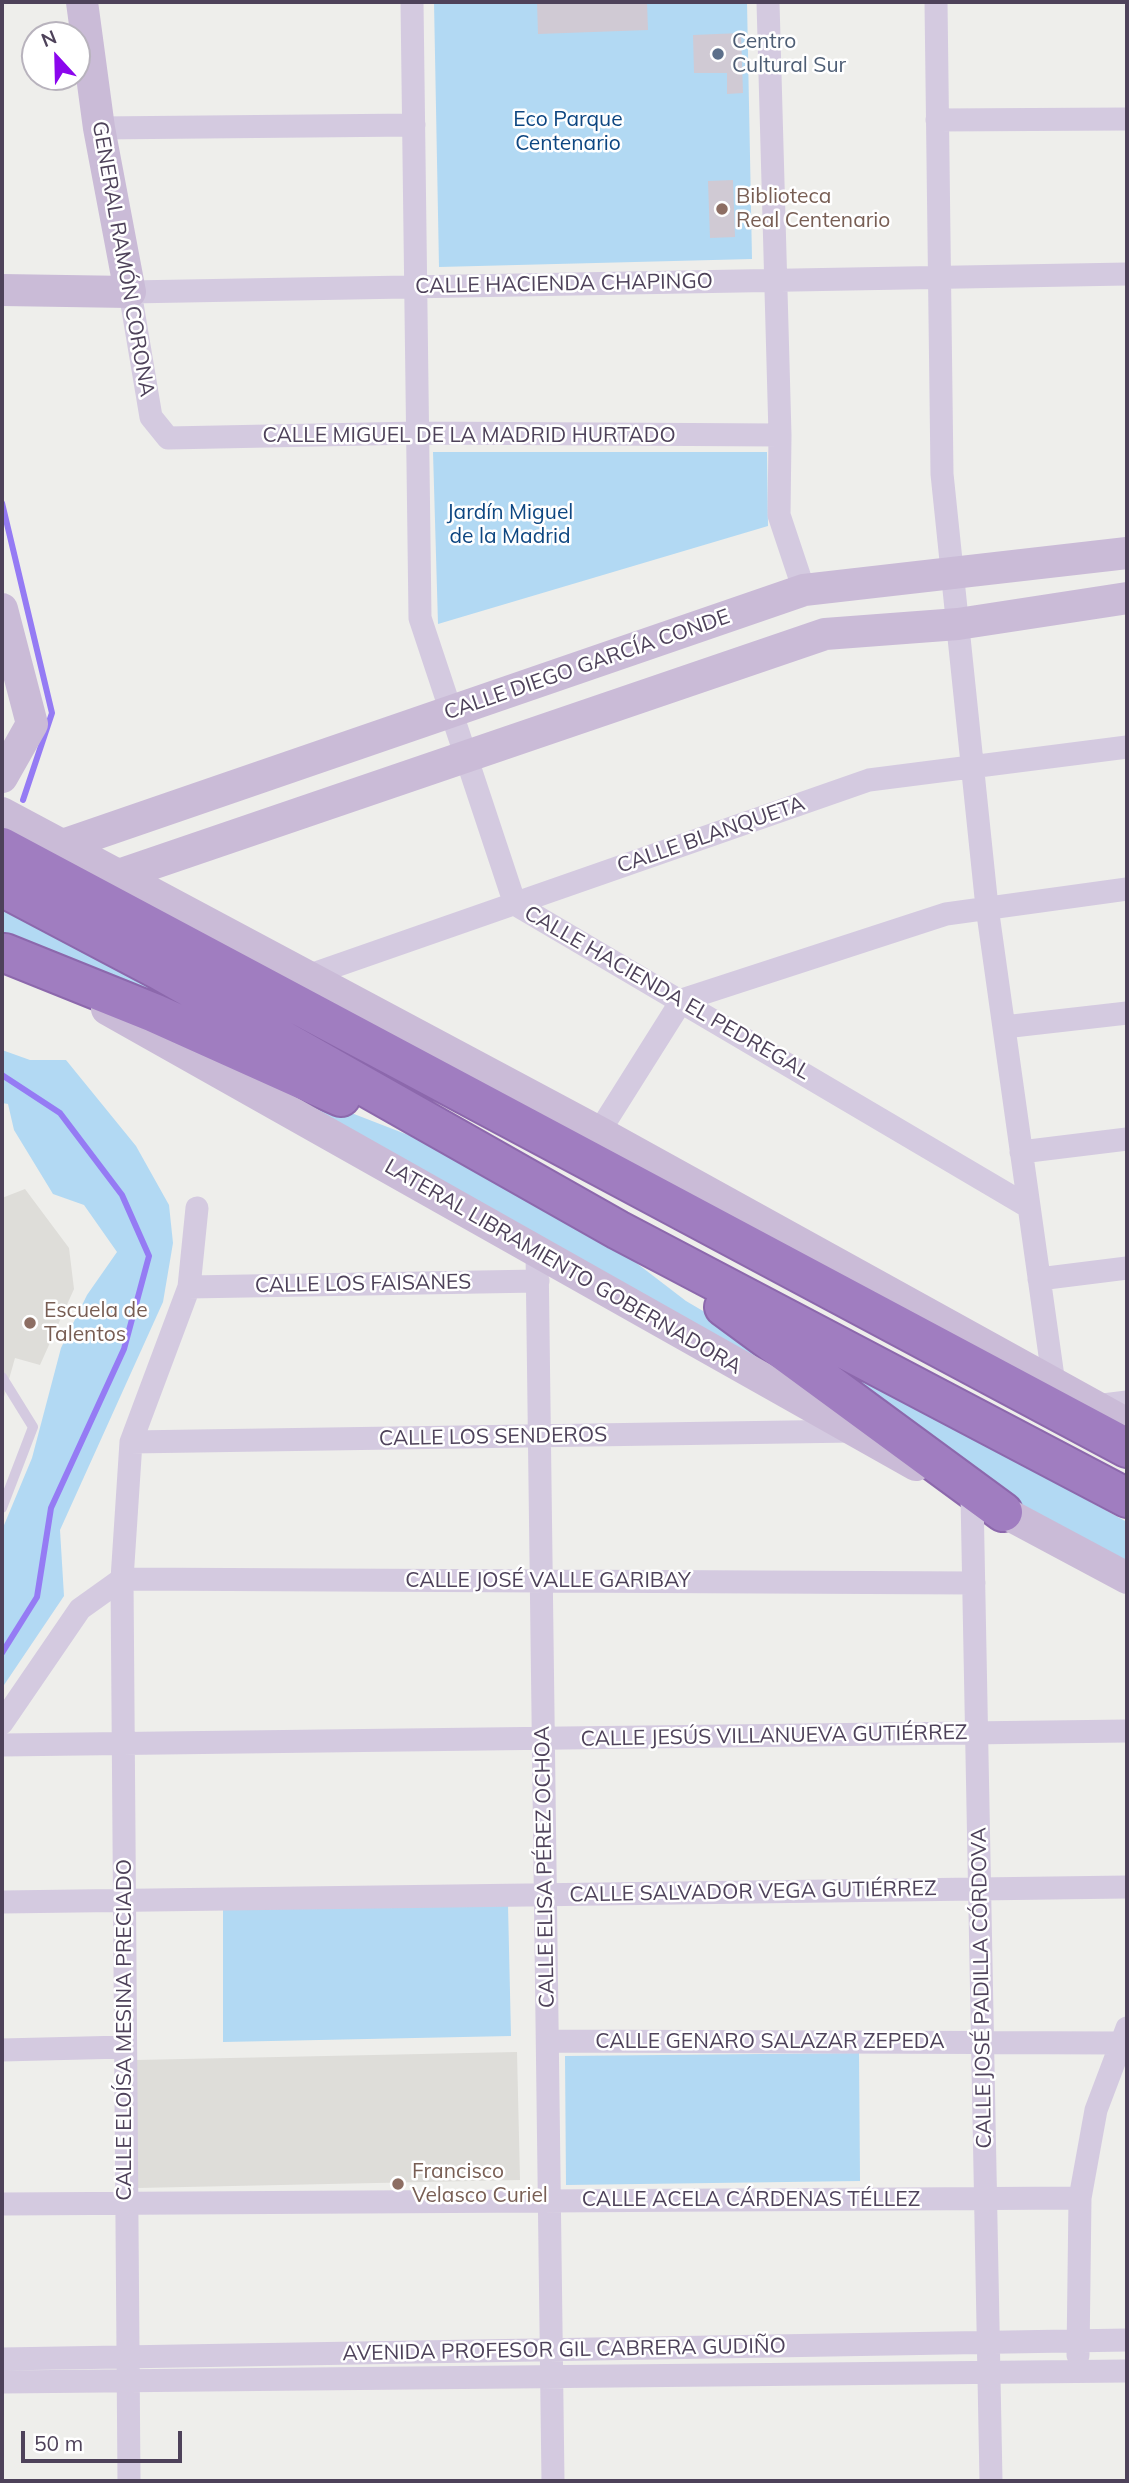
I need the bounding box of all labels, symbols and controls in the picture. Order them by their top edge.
north arrow [21,21,91,91]
text: N [38,25,60,52]
place label: Centro Cultural Sur [732,29,846,79]
marker: Centro Cultural Sur [710,46,726,62]
park label: Eco Parque Centenario [513,107,623,157]
street label: GENERAL RAMÓN CORONA [86,119,160,399]
place label: Biblioteca Real Centenario [736,184,890,234]
marker: Biblioteca Real Centenario [714,201,730,217]
street label: CALLE HACIENDA CHAPINGO [415,269,713,299]
street label: CALLE MIGUEL DE LA MADRID HURTADO [262,423,676,449]
park label: Jardín Miguel de la Madrid [447,500,573,550]
street label: CALLE DIEGO GARCÍA CONDE [441,604,733,726]
street label: CALLE BLANQUETA [614,791,808,879]
street label: CALLE HACIENDA EL PEDREGAL [520,901,814,1085]
street label: LATERAL LIBRAMIENTO GOBERNADORA [380,1154,746,1380]
street label: CALLE LOS FAISANES [255,1270,471,1298]
place label: Escuela de Talentos [44,1298,148,1348]
marker: Escuela de Talentos [22,1315,38,1331]
street label: CALLE LOS SENDEROS [379,1422,607,1452]
street label: CALLE JOSÉ VALLE GARIBAY [405,1568,691,1594]
street label: CALLE JESÚS VILLANUEVA GUTIÉRREZ [580,1720,968,1752]
street label: CALLE ELISA PÉREZ OCHOA [530,1726,560,2008]
street label: CALLE JOSÉ PADILLA CÓRDOVA [967,1827,997,2149]
street label: CALLE ELOÍSA MESINA PRECIADO [112,1859,138,2201]
street label: CALLE SALVADOR VEGA GUTIÉRREZ [569,1876,937,1908]
street label: CALLE GENARO SALAZAR ZEPEDA [595,2029,945,2055]
place label: Francisco Velasco Curiel [412,2159,548,2209]
marker: Francisco Velasco Curiel [390,2176,406,2192]
street label: CALLE ACELA CÁRDENAS TÉLLEZ [582,2187,920,2213]
street label: AVENIDA PROFESOR GIL CABRERA GUDIÑO [342,2334,786,2366]
scale bar [24,2416,186,2460]
text: 50 m [34,2430,83,2456]

